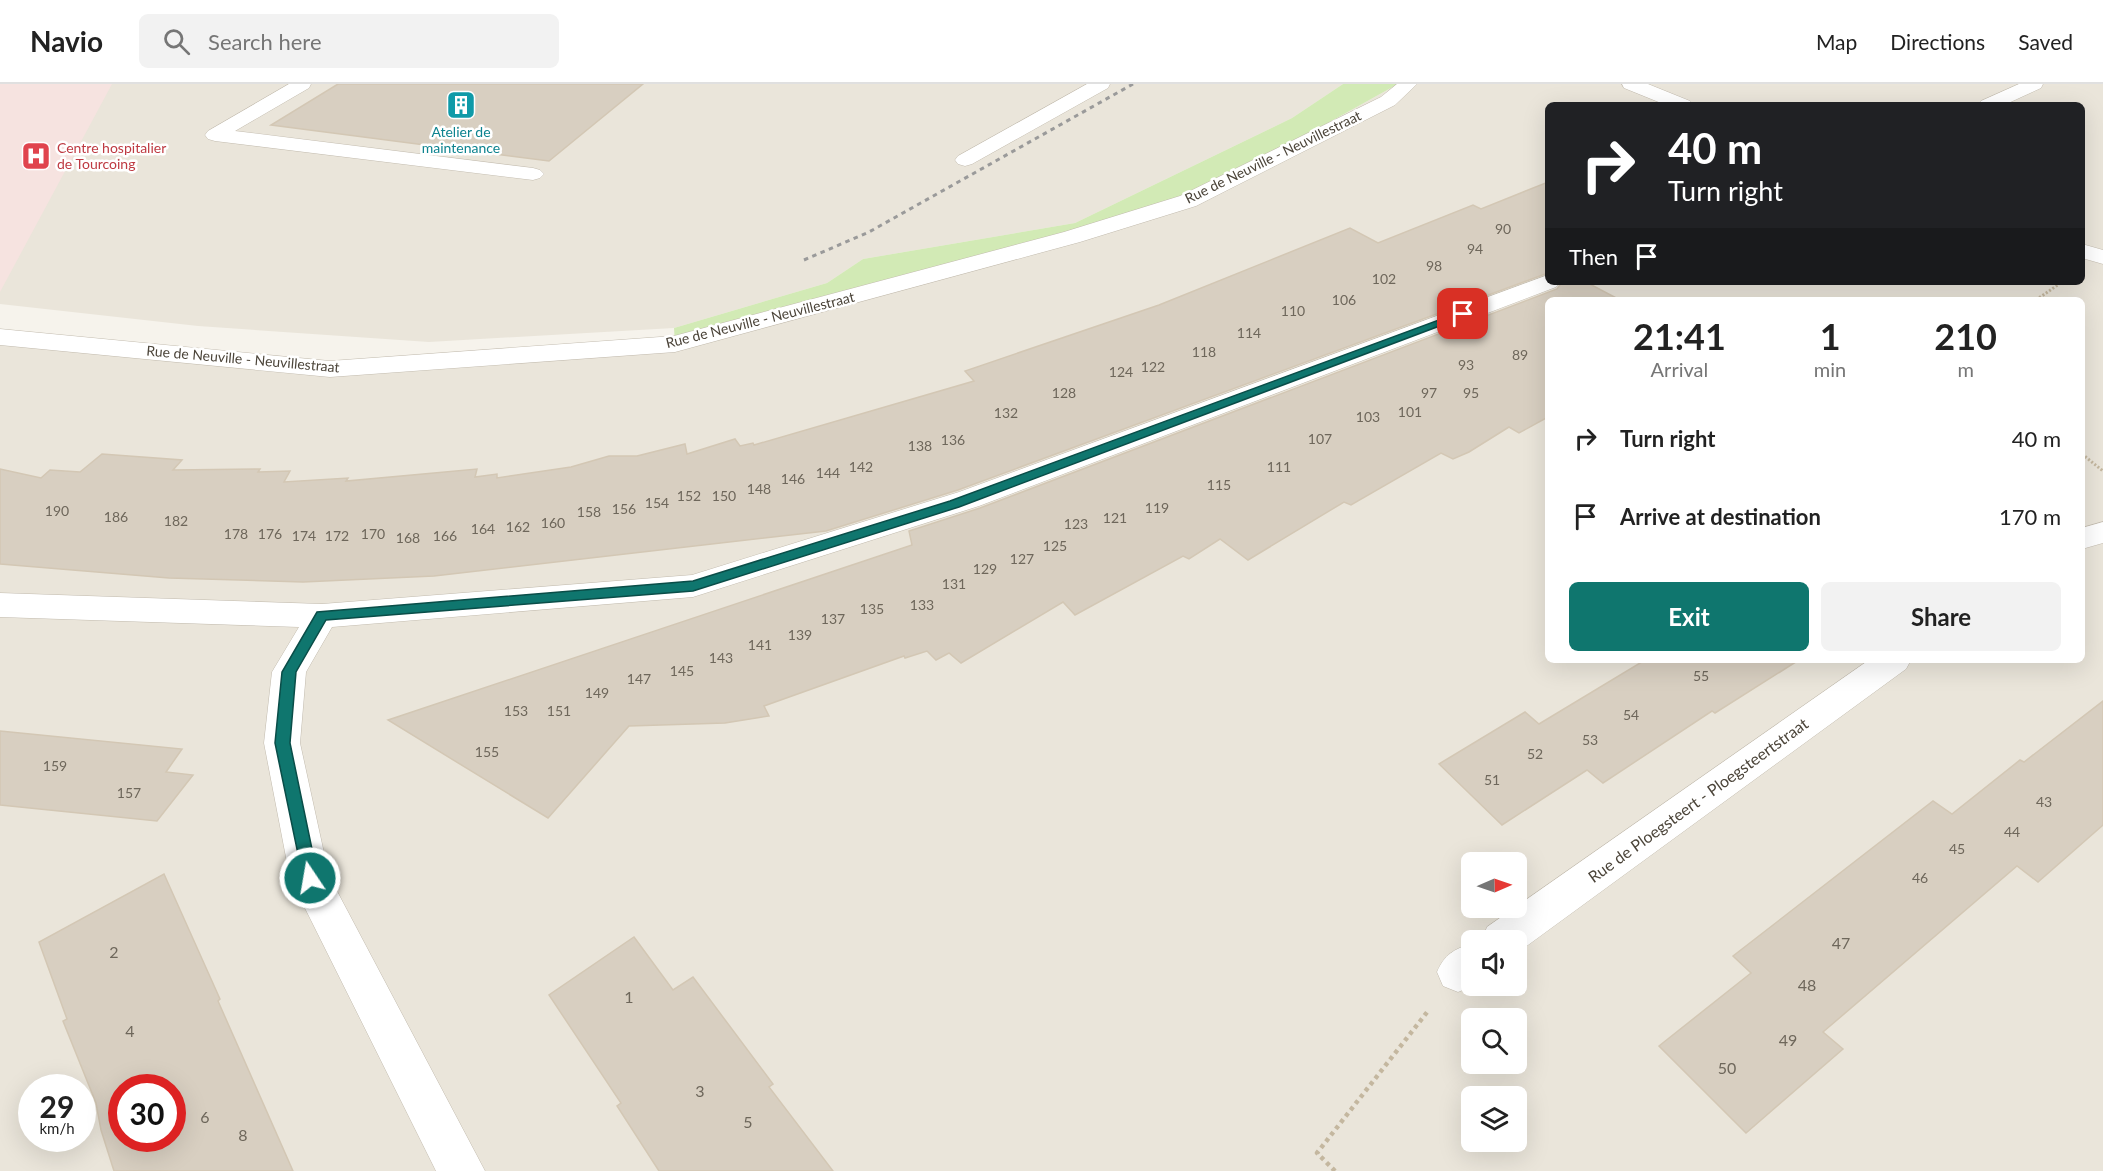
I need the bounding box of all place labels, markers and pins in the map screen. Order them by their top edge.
building icon: Atelier de maintenance [445,89,477,121]
place label: Atelier de maintenance [422,123,500,156]
place label: Centre hospitalier de Tourcoing [57,139,166,172]
hospital icon: Centre hospitalier de Tourcoing [20,140,52,172]
pin [1437,288,1488,339]

